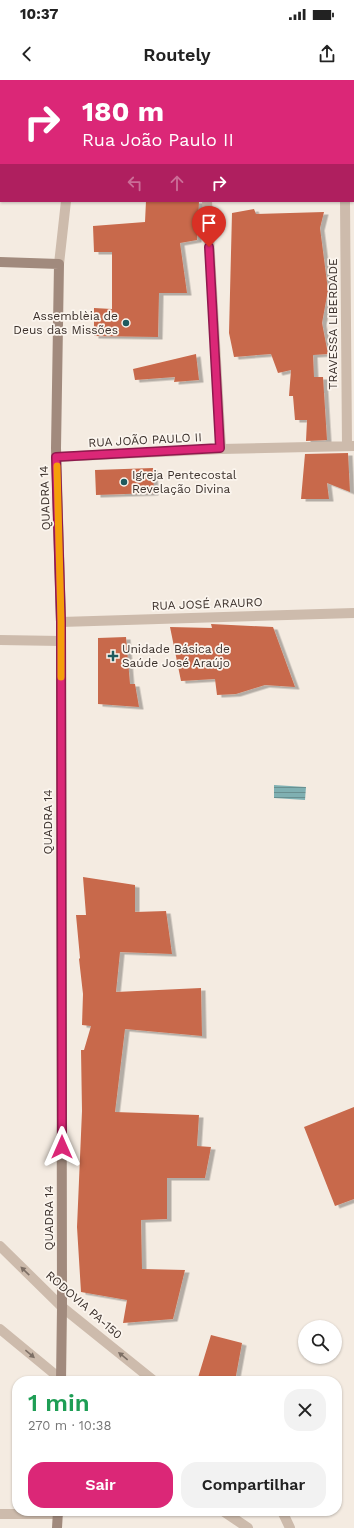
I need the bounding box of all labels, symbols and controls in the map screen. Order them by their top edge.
text: 10:37 [20,5,58,23]
icon: back [16,43,38,65]
icon: share [316,43,338,65]
text: Routely [143,44,211,65]
text: 180 m [82,95,164,128]
icon: right [16,96,68,148]
text: Rua João Paulo II [82,129,234,150]
icon: left [124,172,146,194]
icon: ahead [166,172,188,194]
icon: right [208,172,230,194]
pin [192,206,226,247]
icon: arrive [198,212,220,234]
street label: TRAVESSA LIBERDADE [326,258,340,390]
place label: Assemblèia de Deus das Missões [13,309,118,337]
marker: Assemblèia de Deus das Missões [121,318,131,328]
street label: RUA JOÃO PAULO II [88,430,202,450]
street label: QUADRA 14 [37,465,53,531]
place label: Igreja Pentecostal Revelação Divina [132,468,237,496]
marker: Igreja Pentecostal Revelação Divina [119,477,129,487]
street label: RUA JOSÉ ARAURO [151,595,263,613]
place label: Unidade Básica de Saúde José Araújo [122,642,230,670]
marker: Unidade Básica de Saúde José Araújo [107,650,119,662]
street label: QUADRA 14 [41,789,55,855]
position arrow [41,1126,83,1168]
street label: QUADRA 14 [42,1185,56,1251]
one-way arrow [21,1267,30,1276]
street label: RODOVIA PA-150 [43,1268,125,1342]
map controls [298,1320,342,1364]
button: search [298,1320,342,1364]
one-way arrow [25,1350,35,1359]
one-way arrow [118,1352,129,1361]
text: 1 min [28,1389,90,1417]
button: close [284,1389,326,1431]
text: 270 m · 10:38 [28,1418,111,1433]
button: Sair [28,1462,173,1508]
button: Compartilhar [181,1462,326,1508]

